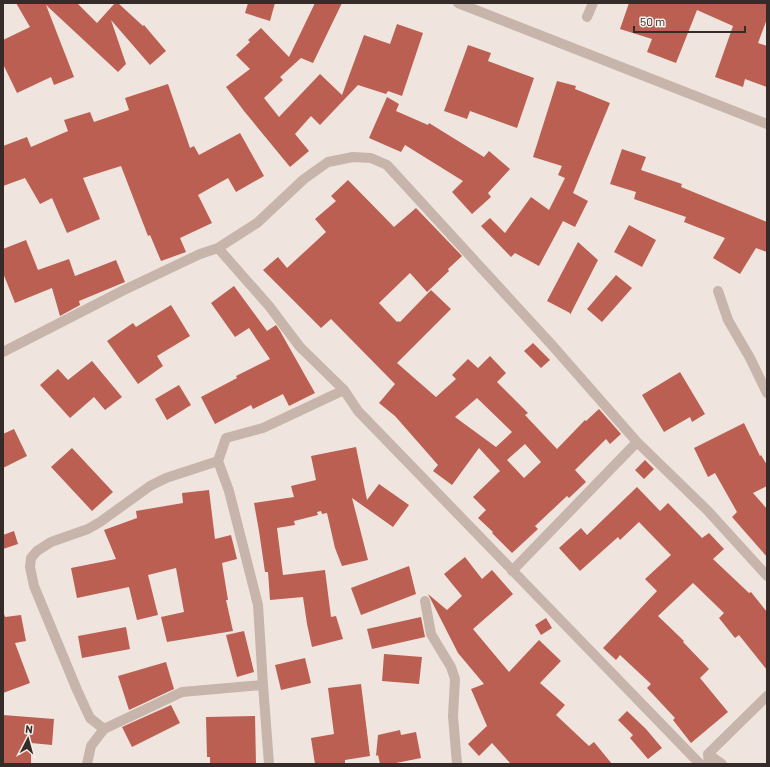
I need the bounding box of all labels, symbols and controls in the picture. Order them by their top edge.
scale bar [634,8,745,34]
text: 50 m [640,14,665,28]
north arrow [8,719,48,759]
text: N [25,722,33,735]

